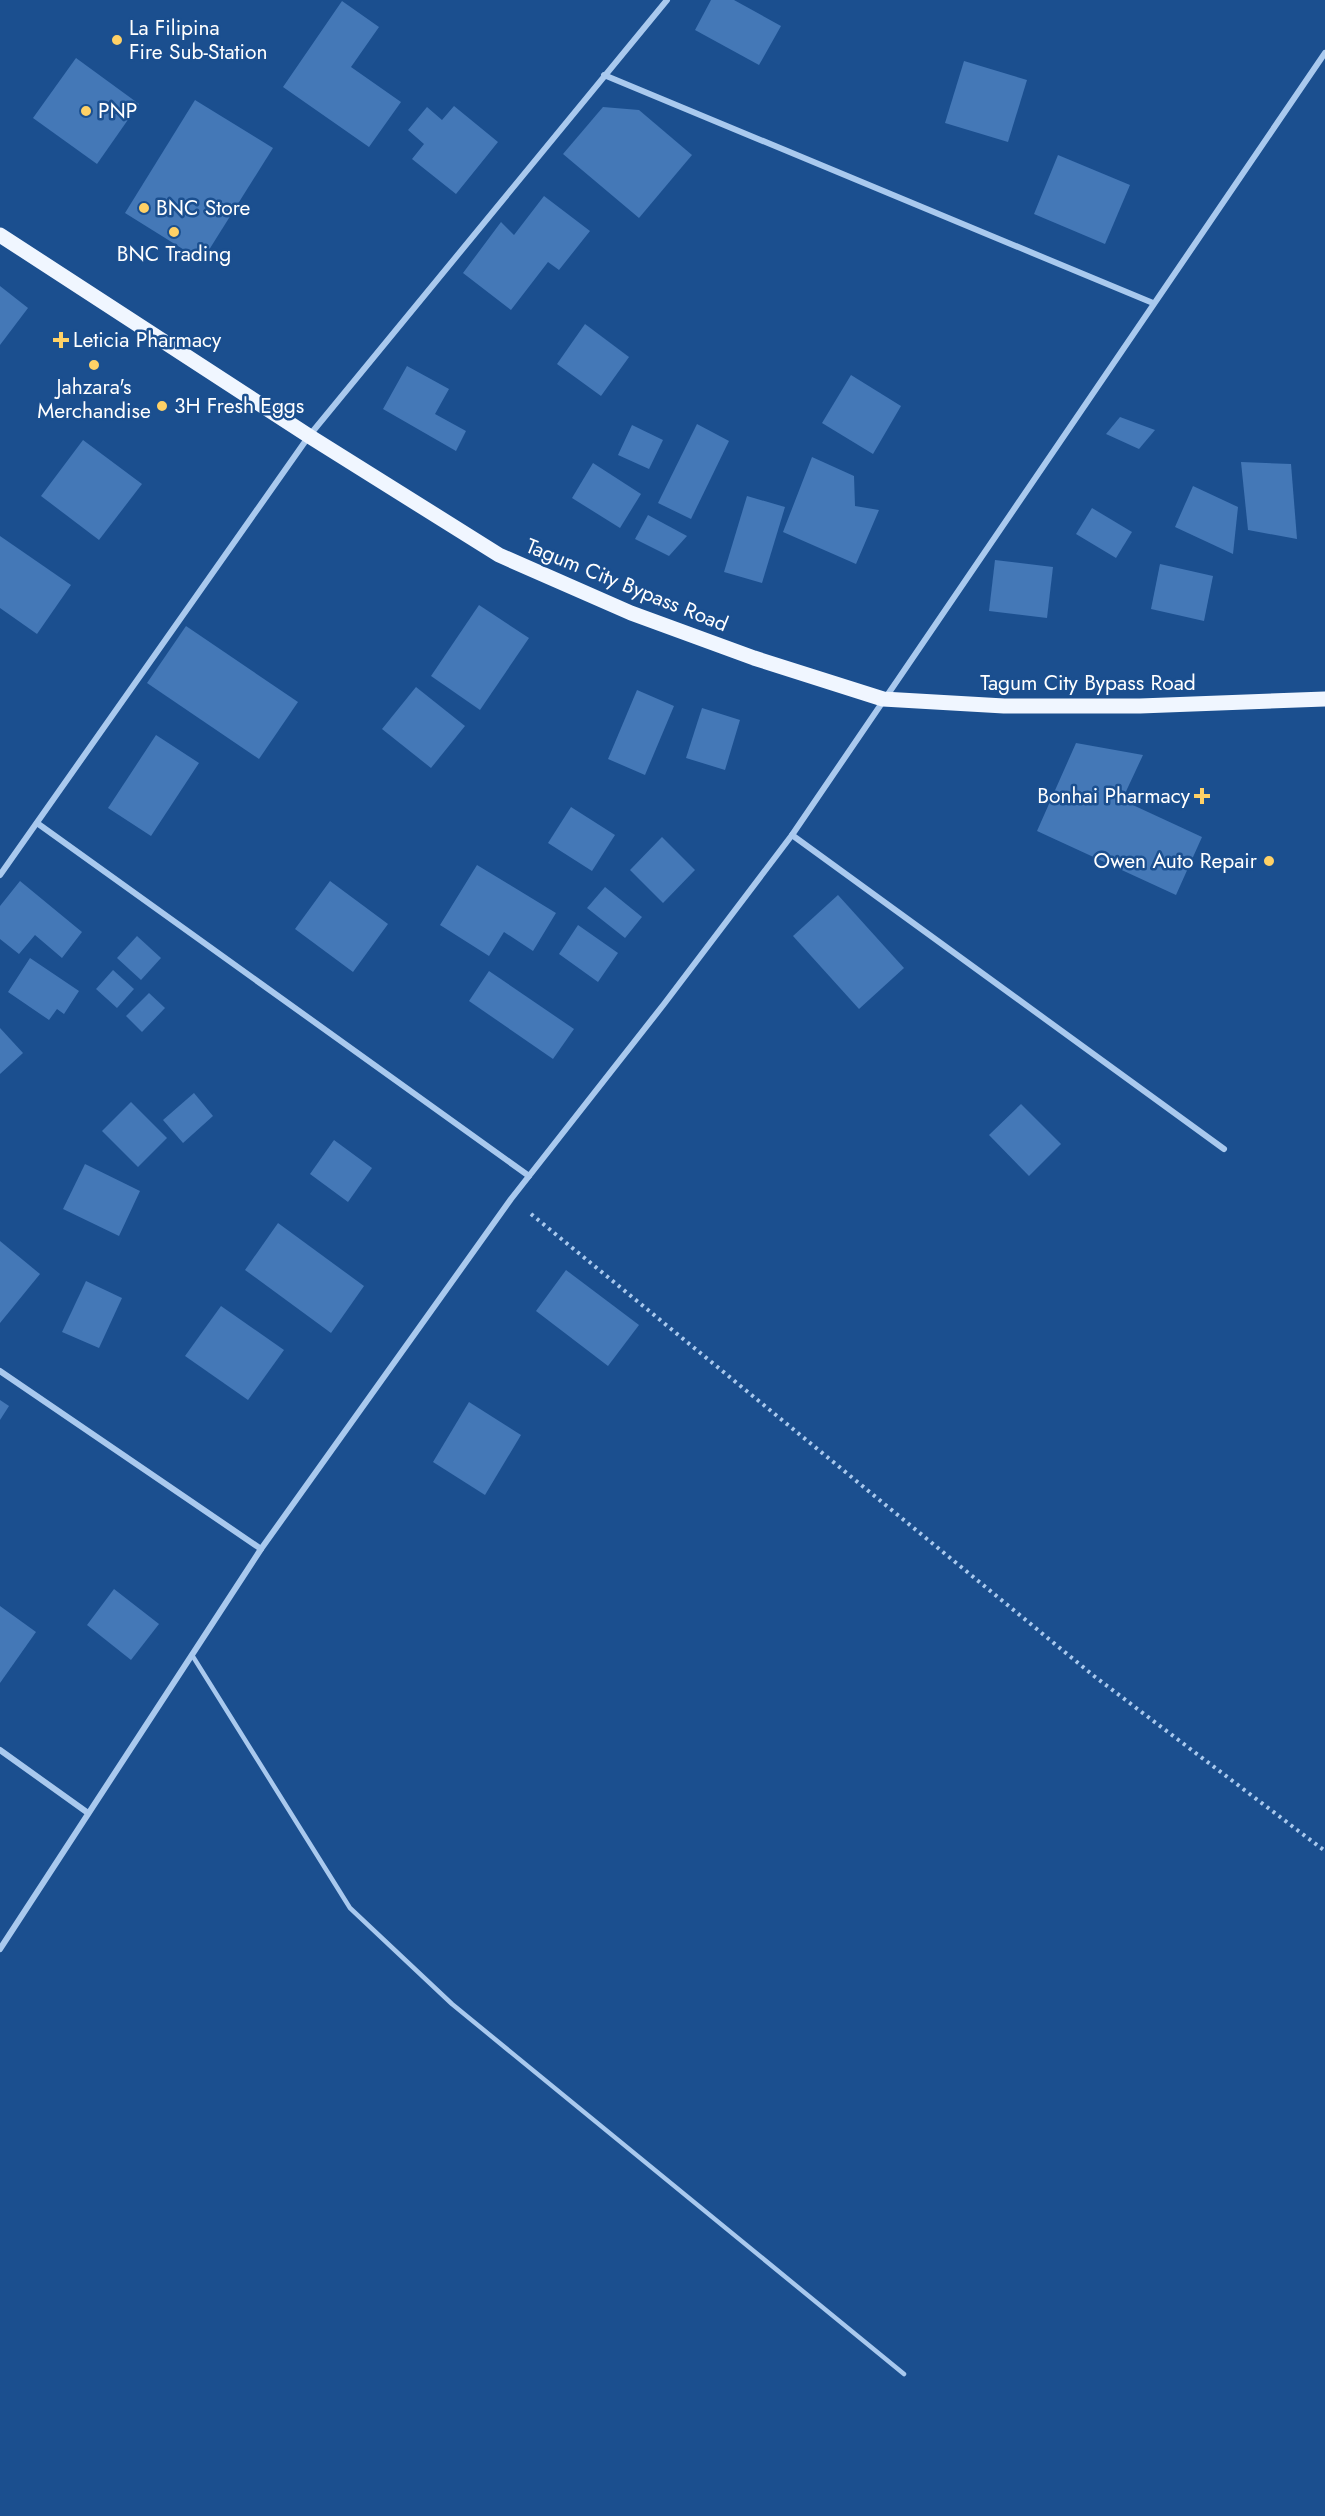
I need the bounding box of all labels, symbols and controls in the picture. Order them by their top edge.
place label: La Filipina Fire Sub-Station [129,13,268,67]
marker: La Filipina Fire Sub-Station [110,33,124,47]
place label: PNP [98,96,137,126]
marker: PNP [79,104,93,118]
place label: BNC Store [156,193,251,223]
marker: BNC Store [137,201,151,215]
marker: BNC Trading [167,225,181,239]
place label: BNC Trading [117,239,231,269]
place label: Leticia Pharmacy [73,325,222,355]
marker: Leticia Pharmacy [54,333,68,347]
marker: Jahzara's Merchandise [87,358,101,372]
place label: Jahzara's Merchandise [37,372,151,426]
place label: 3H Fresh Eggs [174,391,304,421]
marker: 3H Fresh Eggs [155,399,169,413]
street label: Tagum City Bypass Road [522,531,732,639]
street label: Tagum City Bypass Road [980,668,1196,698]
place label: Bonhai Pharmacy [1037,781,1191,811]
marker: Bonhai Pharmacy [1195,789,1209,803]
place label: Owen Auto Repair [1093,846,1258,876]
marker: Owen Auto Repair [1262,854,1276,868]

